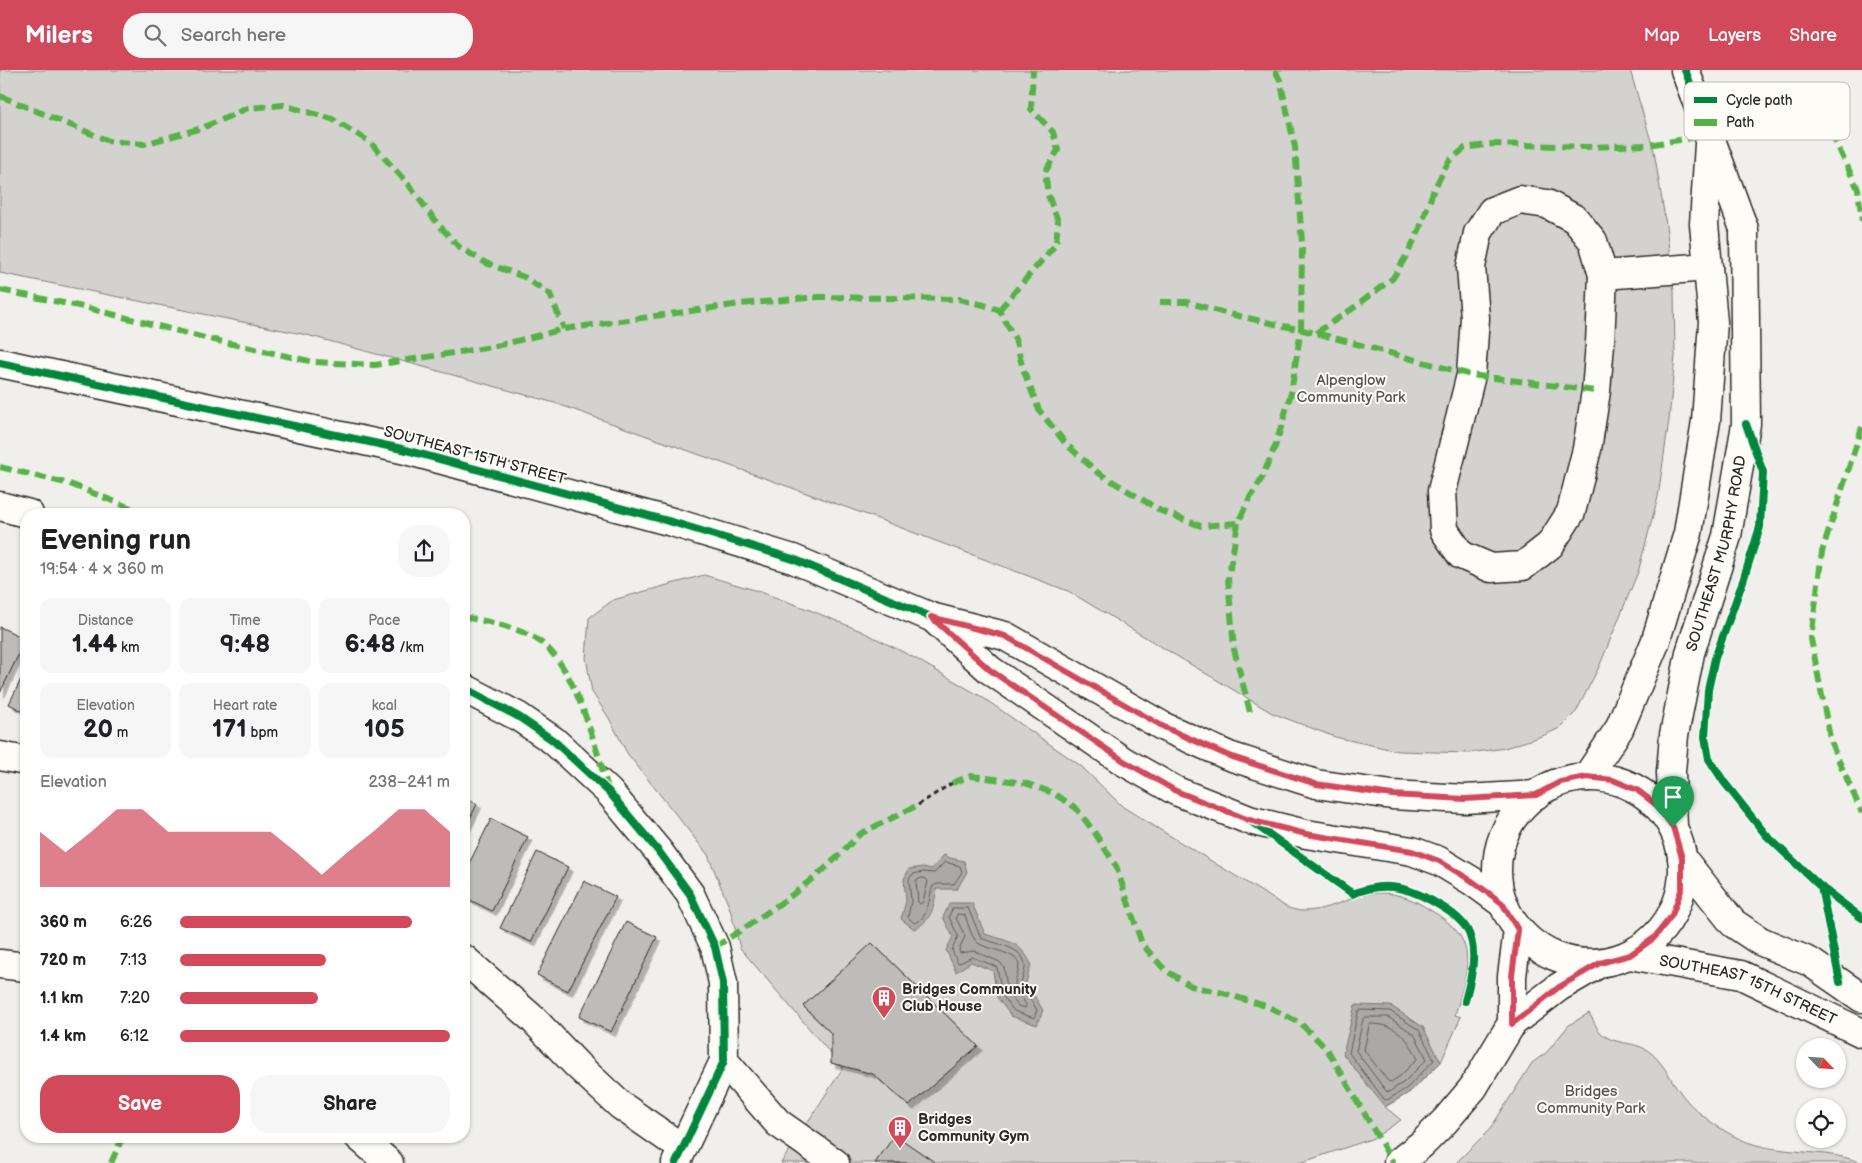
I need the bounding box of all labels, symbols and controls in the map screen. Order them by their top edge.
search box [123,13,473,58]
text: Milers [25,21,93,50]
icon: search [141,21,169,49]
text: Search here [181,24,286,47]
text: Map [1644,25,1680,46]
text: Layers [1708,25,1761,46]
text: Share [1789,25,1837,46]
legend [1684,82,1850,140]
text: Cycle path [1726,92,1793,109]
text: Path [1726,114,1754,131]
park label: Alpenglow Community Park [1297,371,1406,407]
street label: SOUTHEAST 15TH STREET [382,422,568,489]
street label: SOUTHEAST MURPHY ROAD [1682,454,1751,654]
text: Evening run [40,524,191,557]
button: share [398,525,450,577]
text: 19:54 · 4 × 360 m [40,560,164,579]
text: Distance [78,612,134,629]
text: Time [229,612,261,629]
text: Pace [368,612,400,629]
text: 1.44 [72,629,117,660]
text: 9:48 [220,629,270,660]
text: 6:48 [345,629,396,660]
text: km [117,639,140,656]
text: /km [396,639,424,656]
text: Elevation [76,697,135,714]
text: Heart rate [213,697,277,714]
text: kcal [372,697,397,714]
text: 20 [83,714,113,745]
text: 171 [212,714,247,745]
text: 105 [364,714,405,745]
text: m [113,724,128,741]
text: bpm [247,724,278,741]
text: Elevation [40,773,107,792]
text: 238–241 m [368,773,450,792]
pin [1652,776,1694,827]
icon: arrive [1659,783,1687,811]
text: 360 m [40,913,87,932]
text: 6:26 [120,913,152,932]
text: 720 m [40,951,86,970]
text: 7:13 [120,951,147,970]
street label: SOUTHEAST 15TH STREET [1658,951,1840,1029]
place label: Bridges Community Club House [902,980,1037,1016]
building icon: Bridges Community Club House [871,985,897,1019]
text: 1.1 km [40,989,83,1008]
text: 7:20 [120,989,150,1008]
text: 1.4 km [40,1027,86,1046]
text: 6:12 [120,1027,149,1046]
north arrow [1796,1038,1846,1088]
map controls [1796,1038,1846,1148]
button: Save [40,1075,240,1133]
button: Share [250,1075,450,1133]
park label: Bridges Community Park [1537,1082,1646,1118]
button: locate [1796,1098,1846,1148]
place label: Bridges Community Gym [918,1110,1030,1146]
building icon: Bridges Community Gym [887,1115,913,1149]

